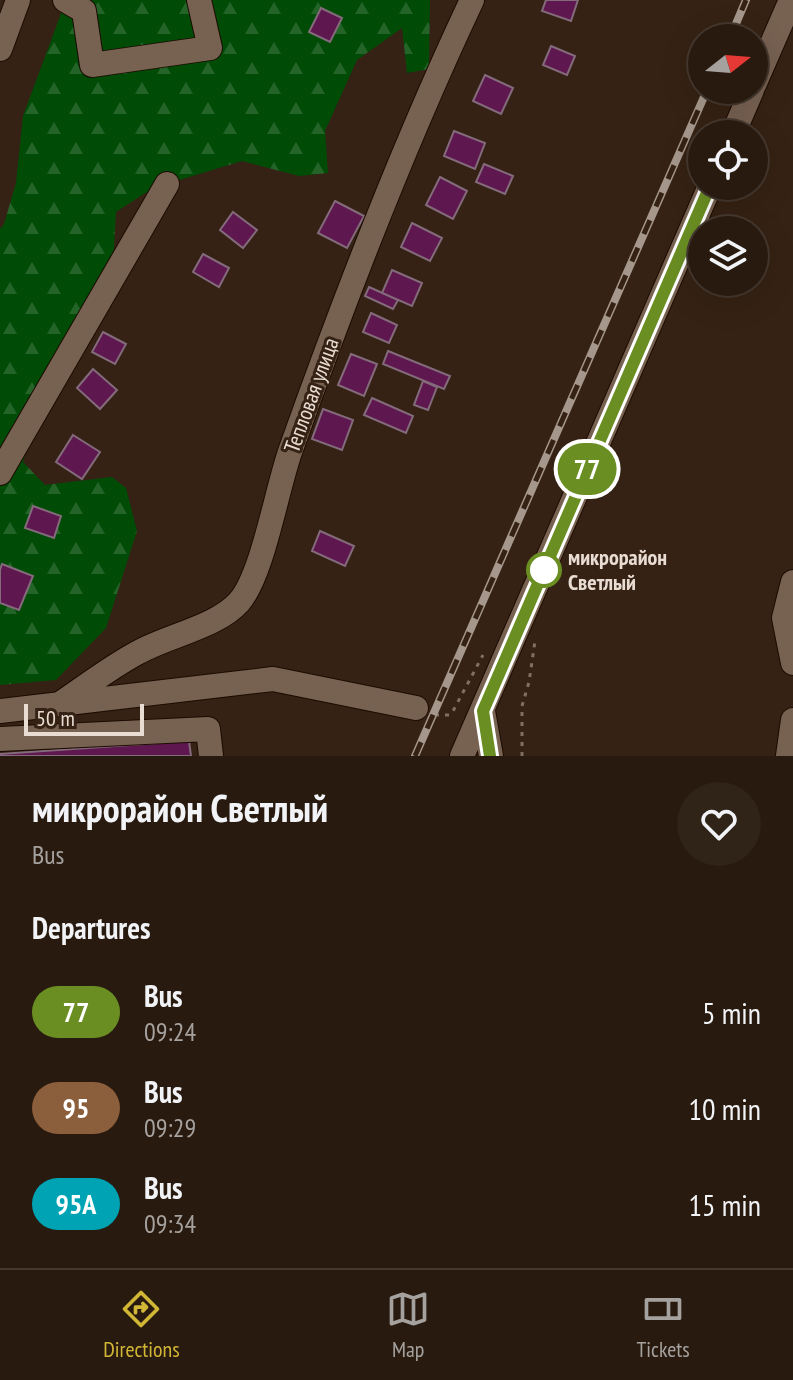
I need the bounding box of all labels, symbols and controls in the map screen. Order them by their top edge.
north arrow [688,24,768,104]
map controls [688,24,768,296]
button: locate [688,120,768,200]
button: layers [688,216,768,296]
street label: Тепловая улица [277,334,345,456]
line badge: 77 [551,443,623,495]
text: 77 [574,450,600,487]
place label: микрорайон Светлый [568,543,667,596]
marker: микрорайон Светлый [527,553,561,587]
scale bar [24,700,144,736]
text: 50 m [36,704,75,732]
button: heart [677,782,761,866]
text: микрорайон Светлый [32,783,328,832]
text: Bus [32,838,64,871]
text: Departures [32,908,150,947]
text: Bus [144,976,183,1015]
text: 77 [63,993,89,1030]
text: 5 min [702,993,761,1032]
text: 09:24 [144,1015,196,1048]
text: Bus [144,1072,183,1111]
text: 95 [63,1089,89,1126]
text: 10 min [688,1089,761,1128]
text: 09:29 [144,1111,196,1144]
text: Bus [144,1168,183,1207]
text: 95А [56,1185,96,1222]
text: 15 min [688,1185,761,1224]
text: 09:34 [144,1207,196,1240]
tab: Directions [103,1287,180,1363]
tab: Map [386,1287,430,1363]
tab: Tickets [636,1287,690,1363]

